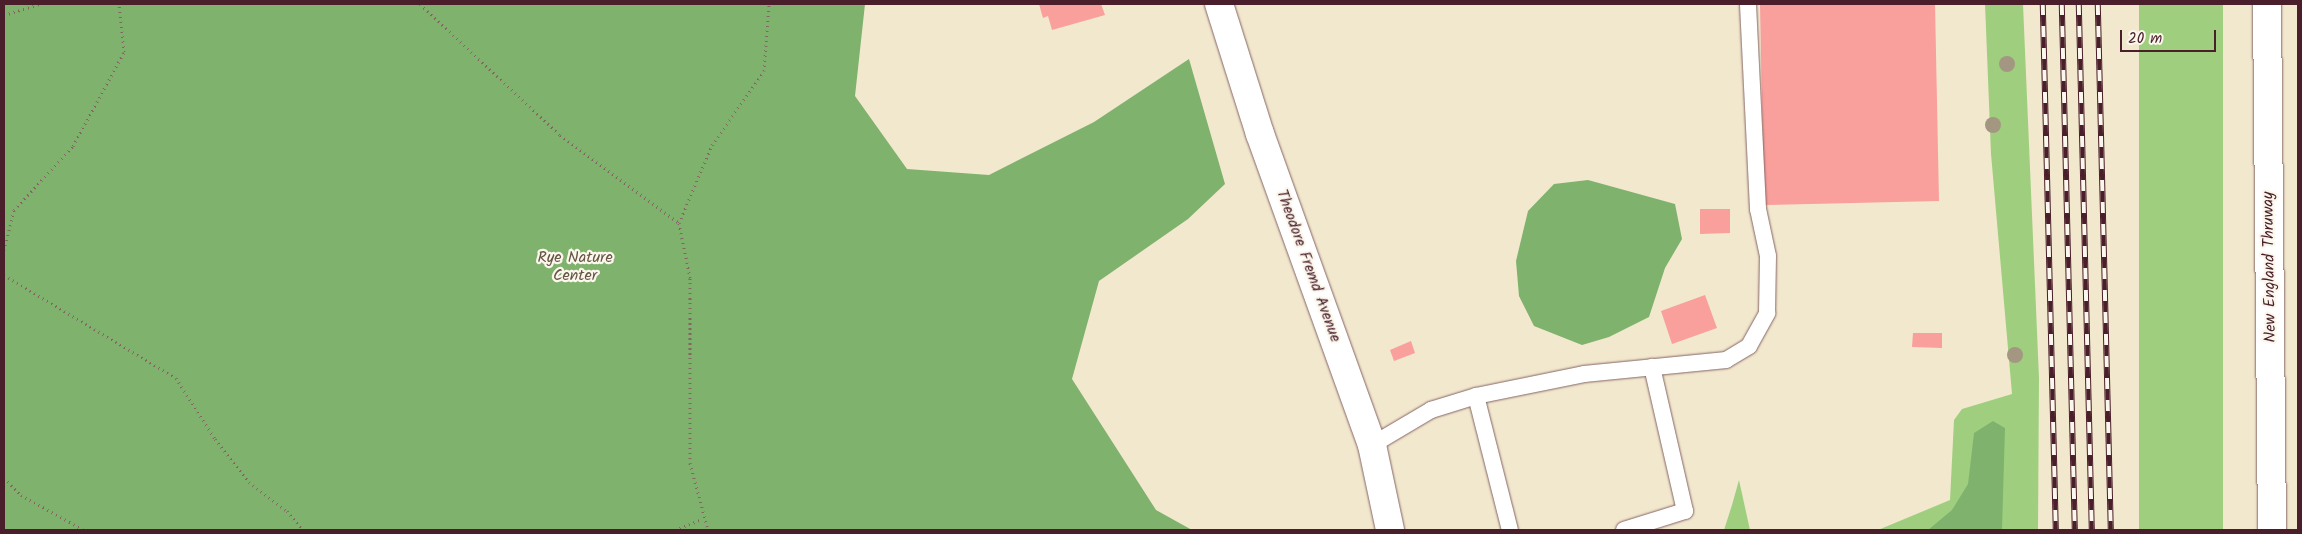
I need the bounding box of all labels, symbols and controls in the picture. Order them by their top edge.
scale bar [2122,20,2218,52]
text: 20 m [2128,27,2162,51]
street label: Theodore Fremd Avenue [1271,187,1345,345]
street label: New England Thruway [2259,191,2281,343]
park label: Rye Nature Center [537,248,613,286]

